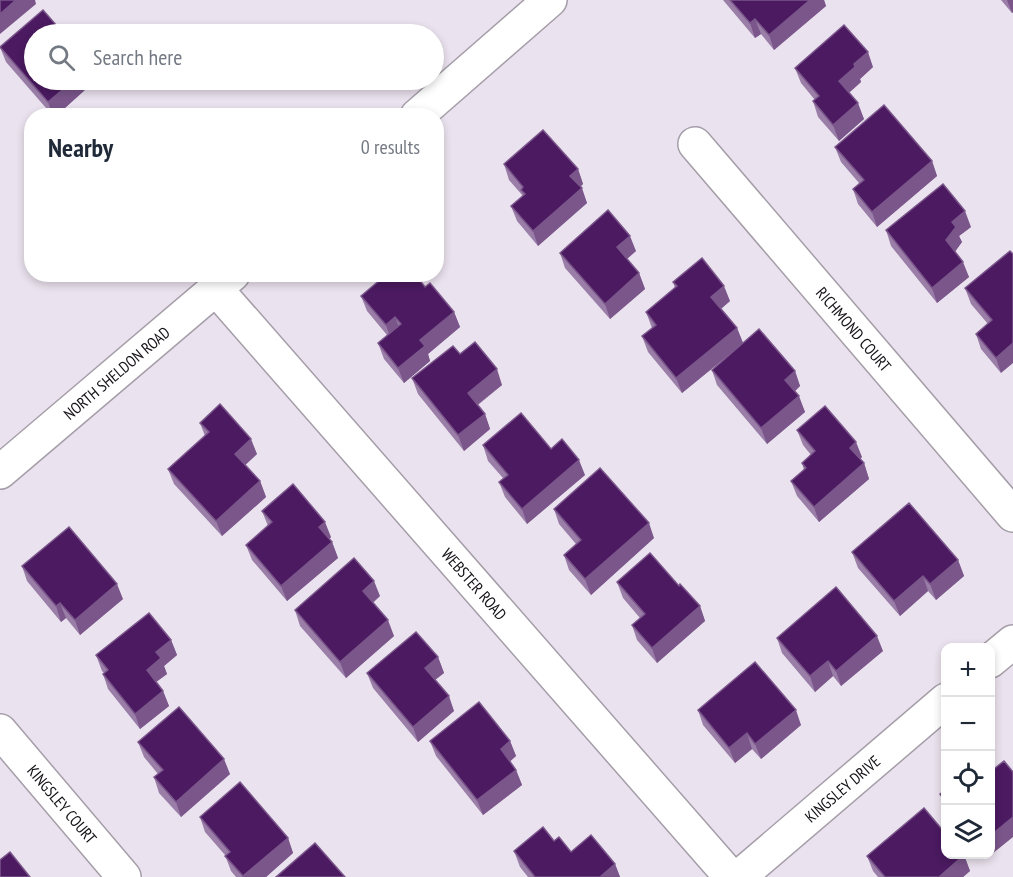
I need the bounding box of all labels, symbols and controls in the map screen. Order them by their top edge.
search box [24,24,444,90]
icon: search [45,41,78,74]
text: Search here [93,43,182,71]
text: Nearby [48,131,113,164]
text: 0 results [361,134,420,160]
street label: RICHMOND COURT [812,283,896,376]
street label: NORTH SHELDON ROAD [59,322,174,424]
street label: WEBSTER ROAD [437,544,511,624]
map controls [941,643,995,859]
button: + [941,643,995,697]
button: − [941,697,995,751]
street label: KINGSLEY DRIVE [801,751,884,826]
button: locate [941,751,995,805]
street label: KINGSLEY COURT [23,761,101,848]
button: layers [941,805,995,859]

